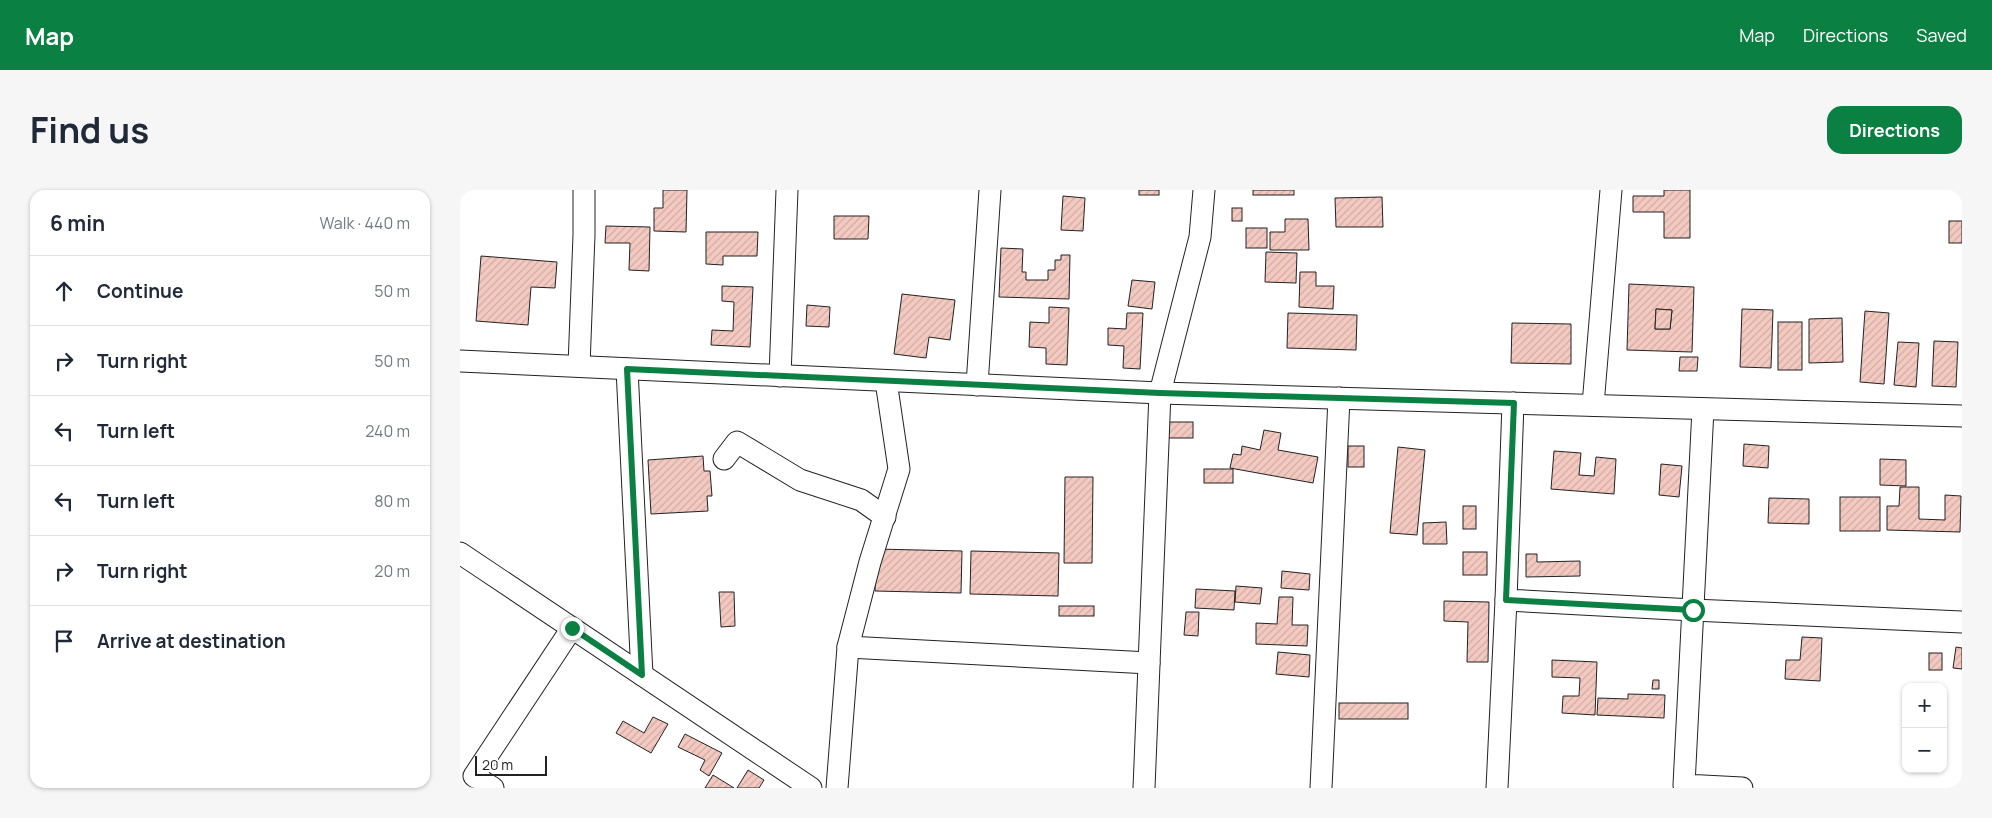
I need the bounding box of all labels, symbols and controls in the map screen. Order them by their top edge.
text: Map [25,19,74,52]
text: Map [1739,23,1775,47]
text: Directions [1803,23,1888,47]
text: Saved [1916,23,1967,47]
text: Find us [30,106,149,154]
button: Directions [1827,106,1962,154]
text: 6 min [50,209,105,237]
text: Walk · 440 m [320,212,410,234]
icon: ahead [50,277,78,305]
text: Continue [97,278,183,304]
text: 50 m [374,280,410,302]
icon: right [50,347,78,375]
text: Turn right [97,348,187,374]
text: 50 m [374,350,410,372]
icon: left [50,417,78,445]
text: Turn left [97,418,175,444]
text: 240 m [365,420,410,442]
icon: left [50,487,78,515]
text: Turn left [97,488,175,514]
text: 80 m [374,490,410,512]
icon: right [50,557,78,585]
text: Turn right [97,558,187,584]
text: 20 m [374,560,410,582]
route start [1682,599,1705,622]
route end [561,617,584,640]
icon: arrive [50,627,78,655]
text: Arrive at destination [97,628,286,654]
map controls [1902,683,1947,773]
button: + [1902,683,1947,728]
button: − [1902,728,1947,773]
scale bar [475,753,548,776]
text: 20 m [482,755,513,774]

